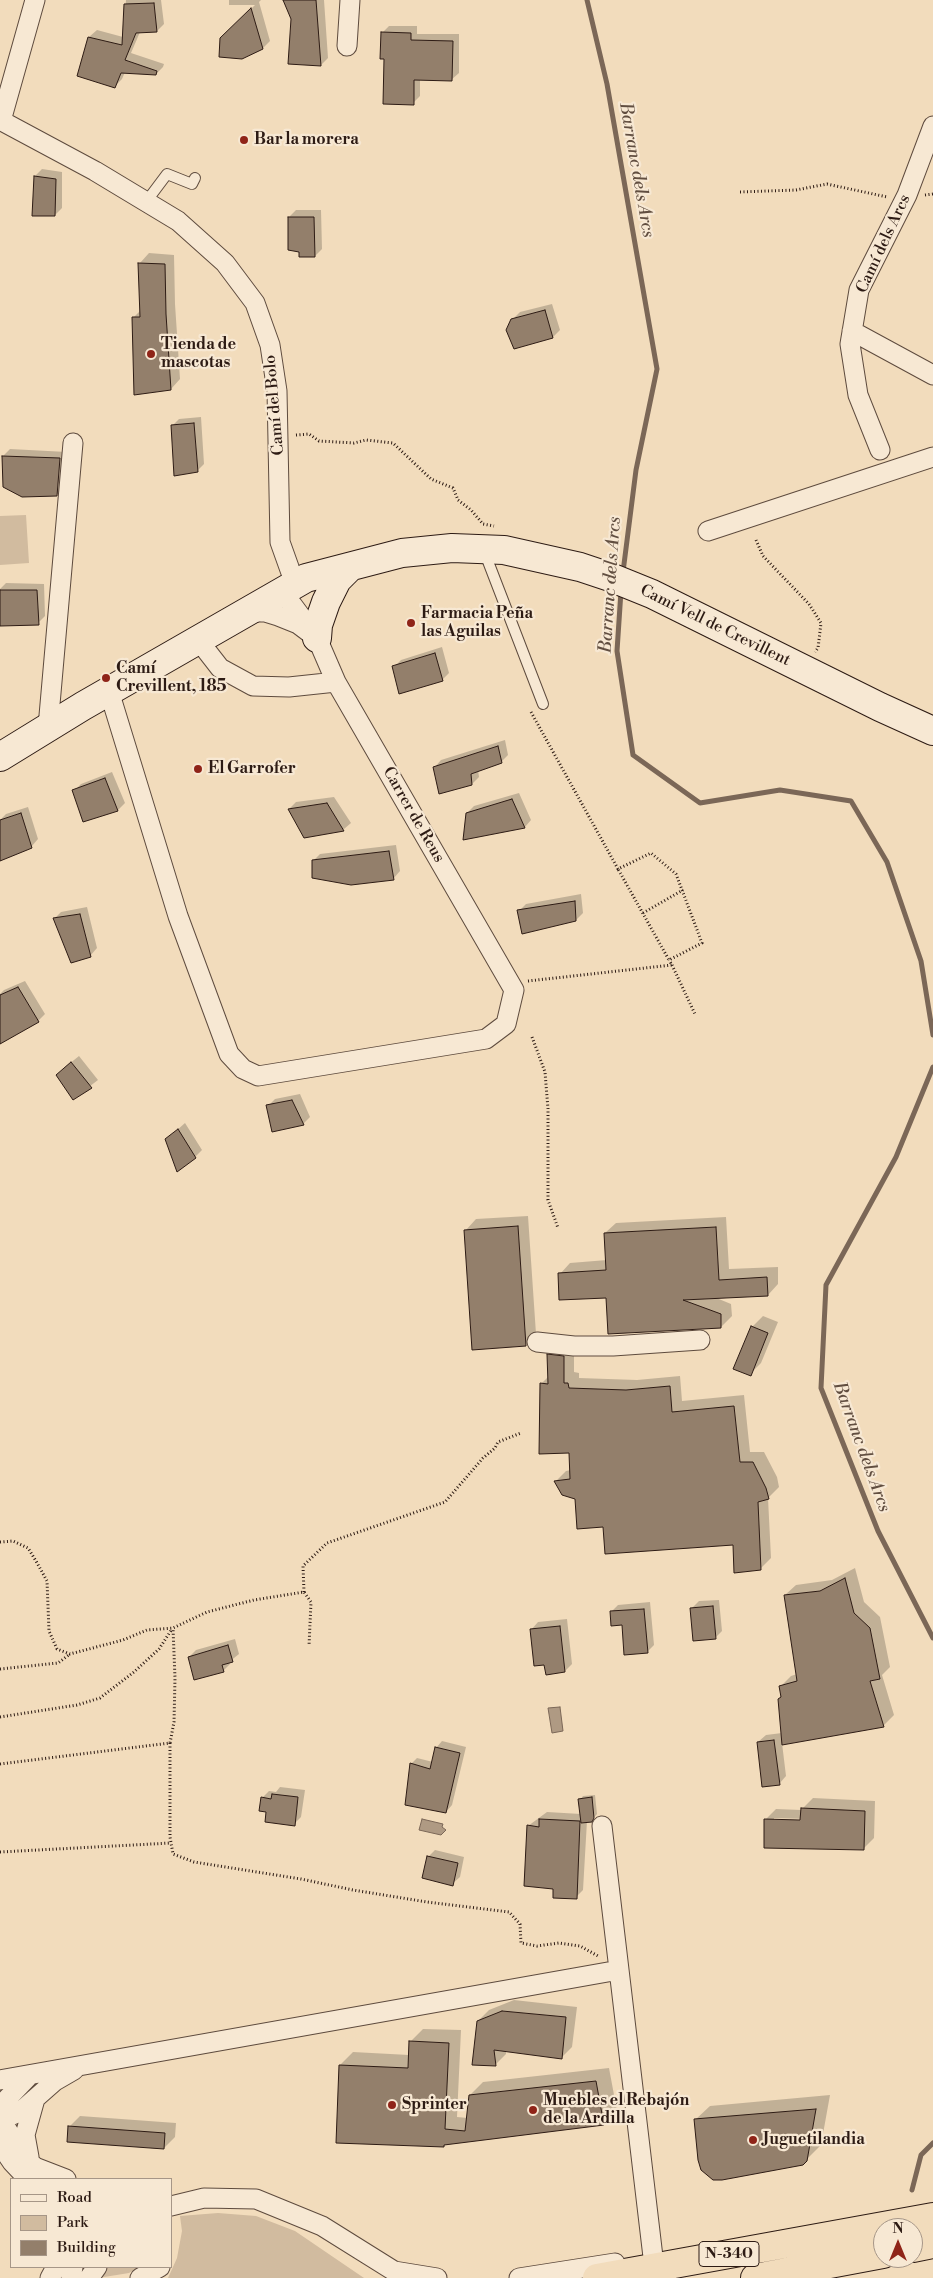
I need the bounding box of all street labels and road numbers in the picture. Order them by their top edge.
street label: Camí dels Arcs [853,192,915,296]
street label: Camí del Bolo [261,354,289,456]
street label: Camí Vell de Crevillent [637,581,793,671]
street label: Carrer de Reus [378,764,448,866]
road number: N-340 [699,2242,759,2266]

